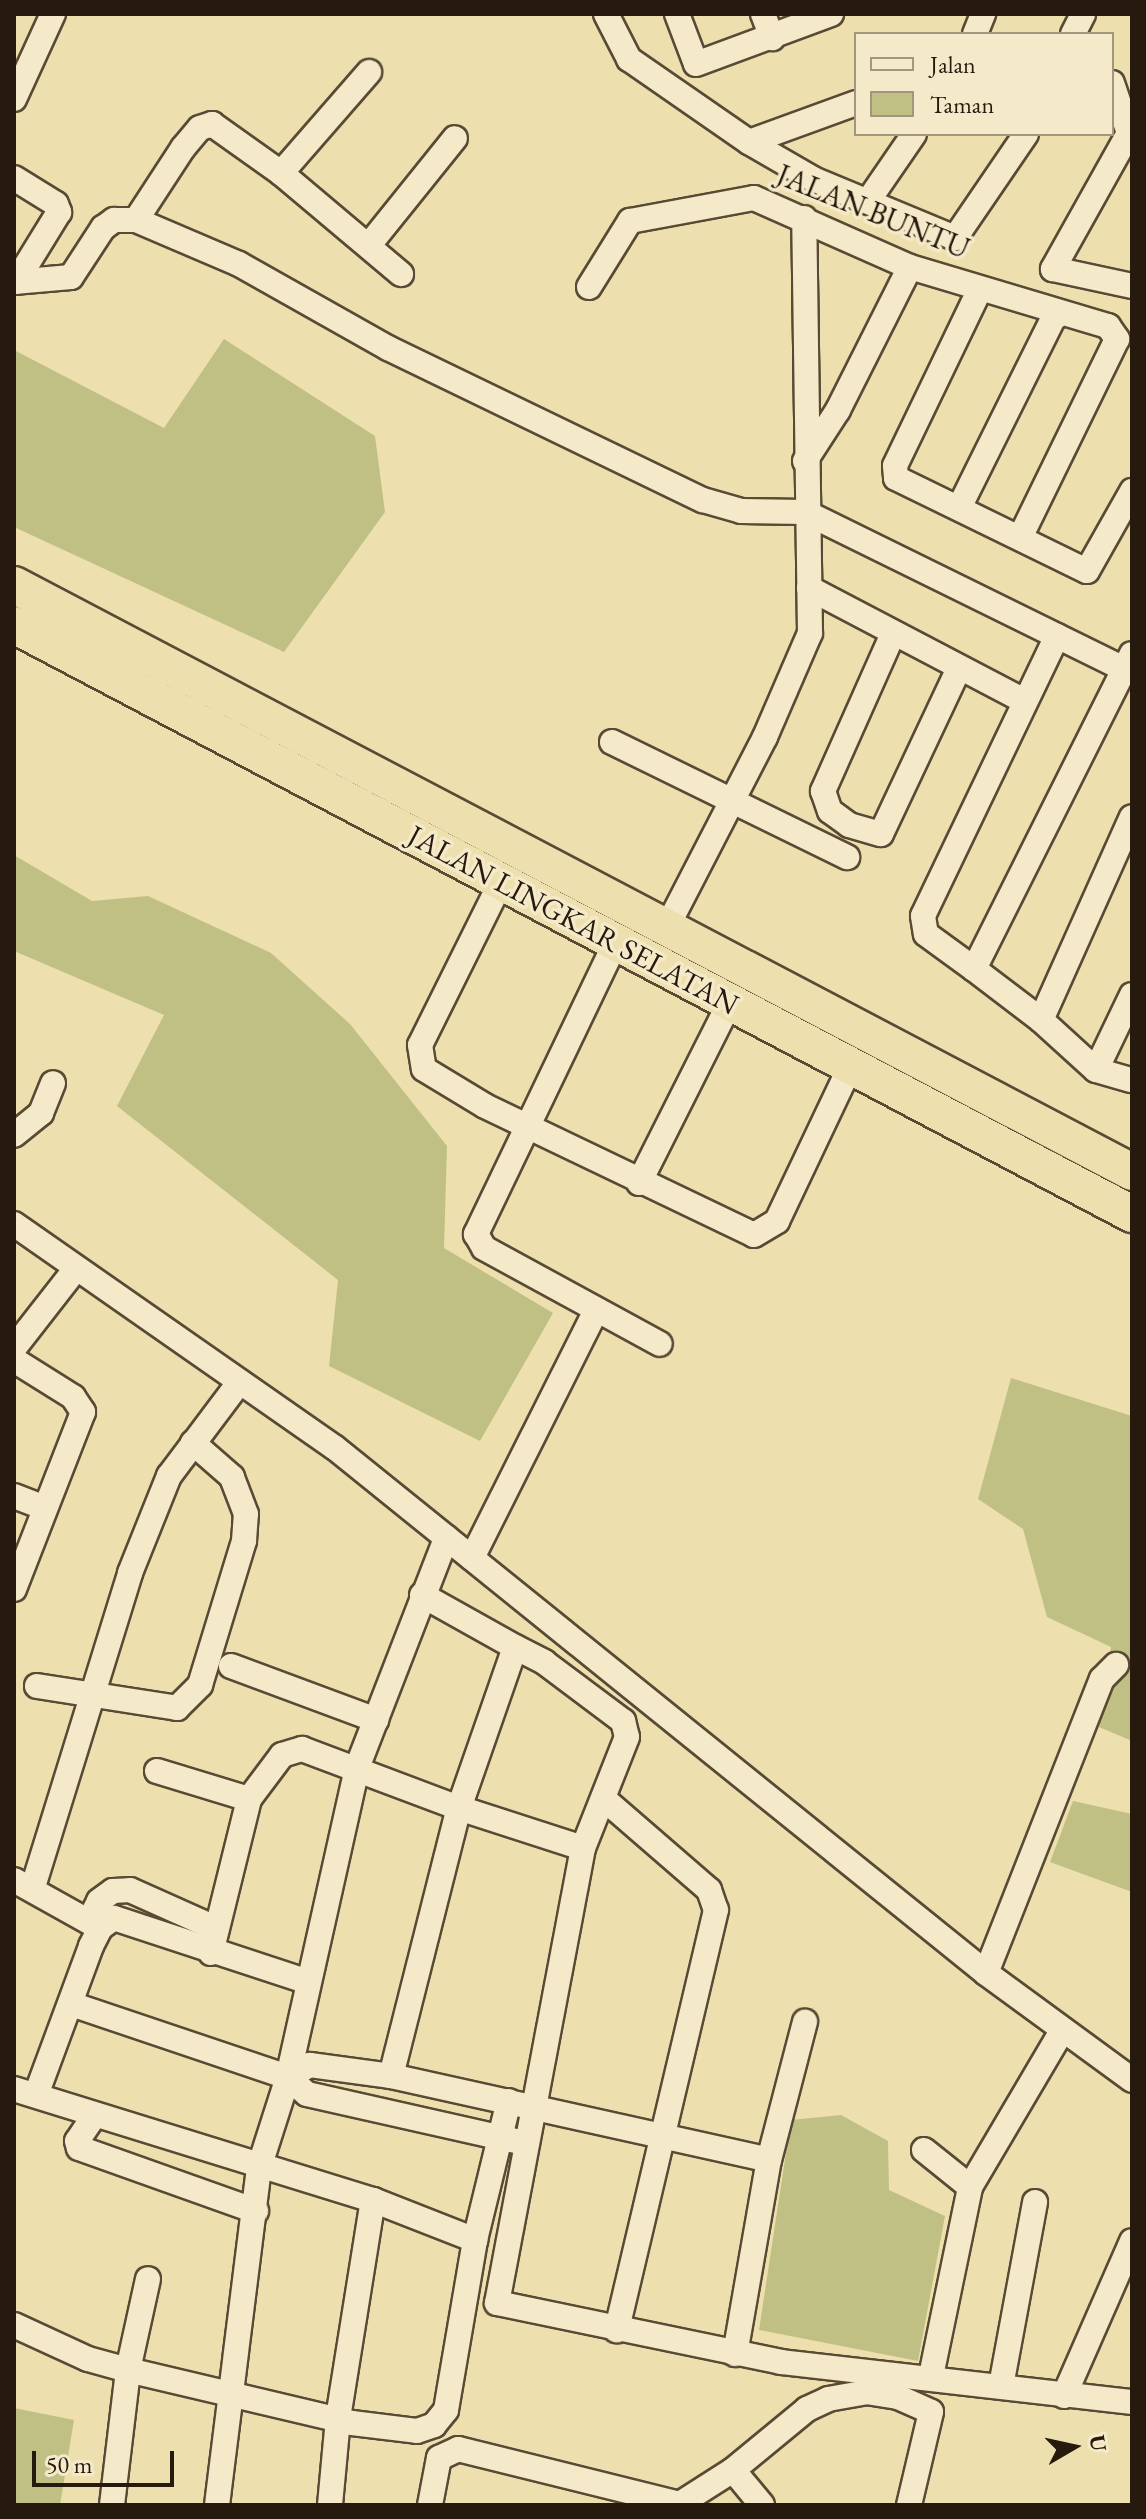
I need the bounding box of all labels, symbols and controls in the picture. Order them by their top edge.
legend [854,32,1114,136]
text: Jalan [930,49,976,80]
text: Taman [930,89,994,120]
street label: JALAN BUNTU [771,157,975,267]
street label: JALAN LINGKAR SELATAN [402,817,744,1023]
north arrow [1034,2407,1114,2487]
text: U [1083,2433,1114,2454]
scale bar [36,2435,178,2485]
text: 50 m [46,2449,93,2480]

